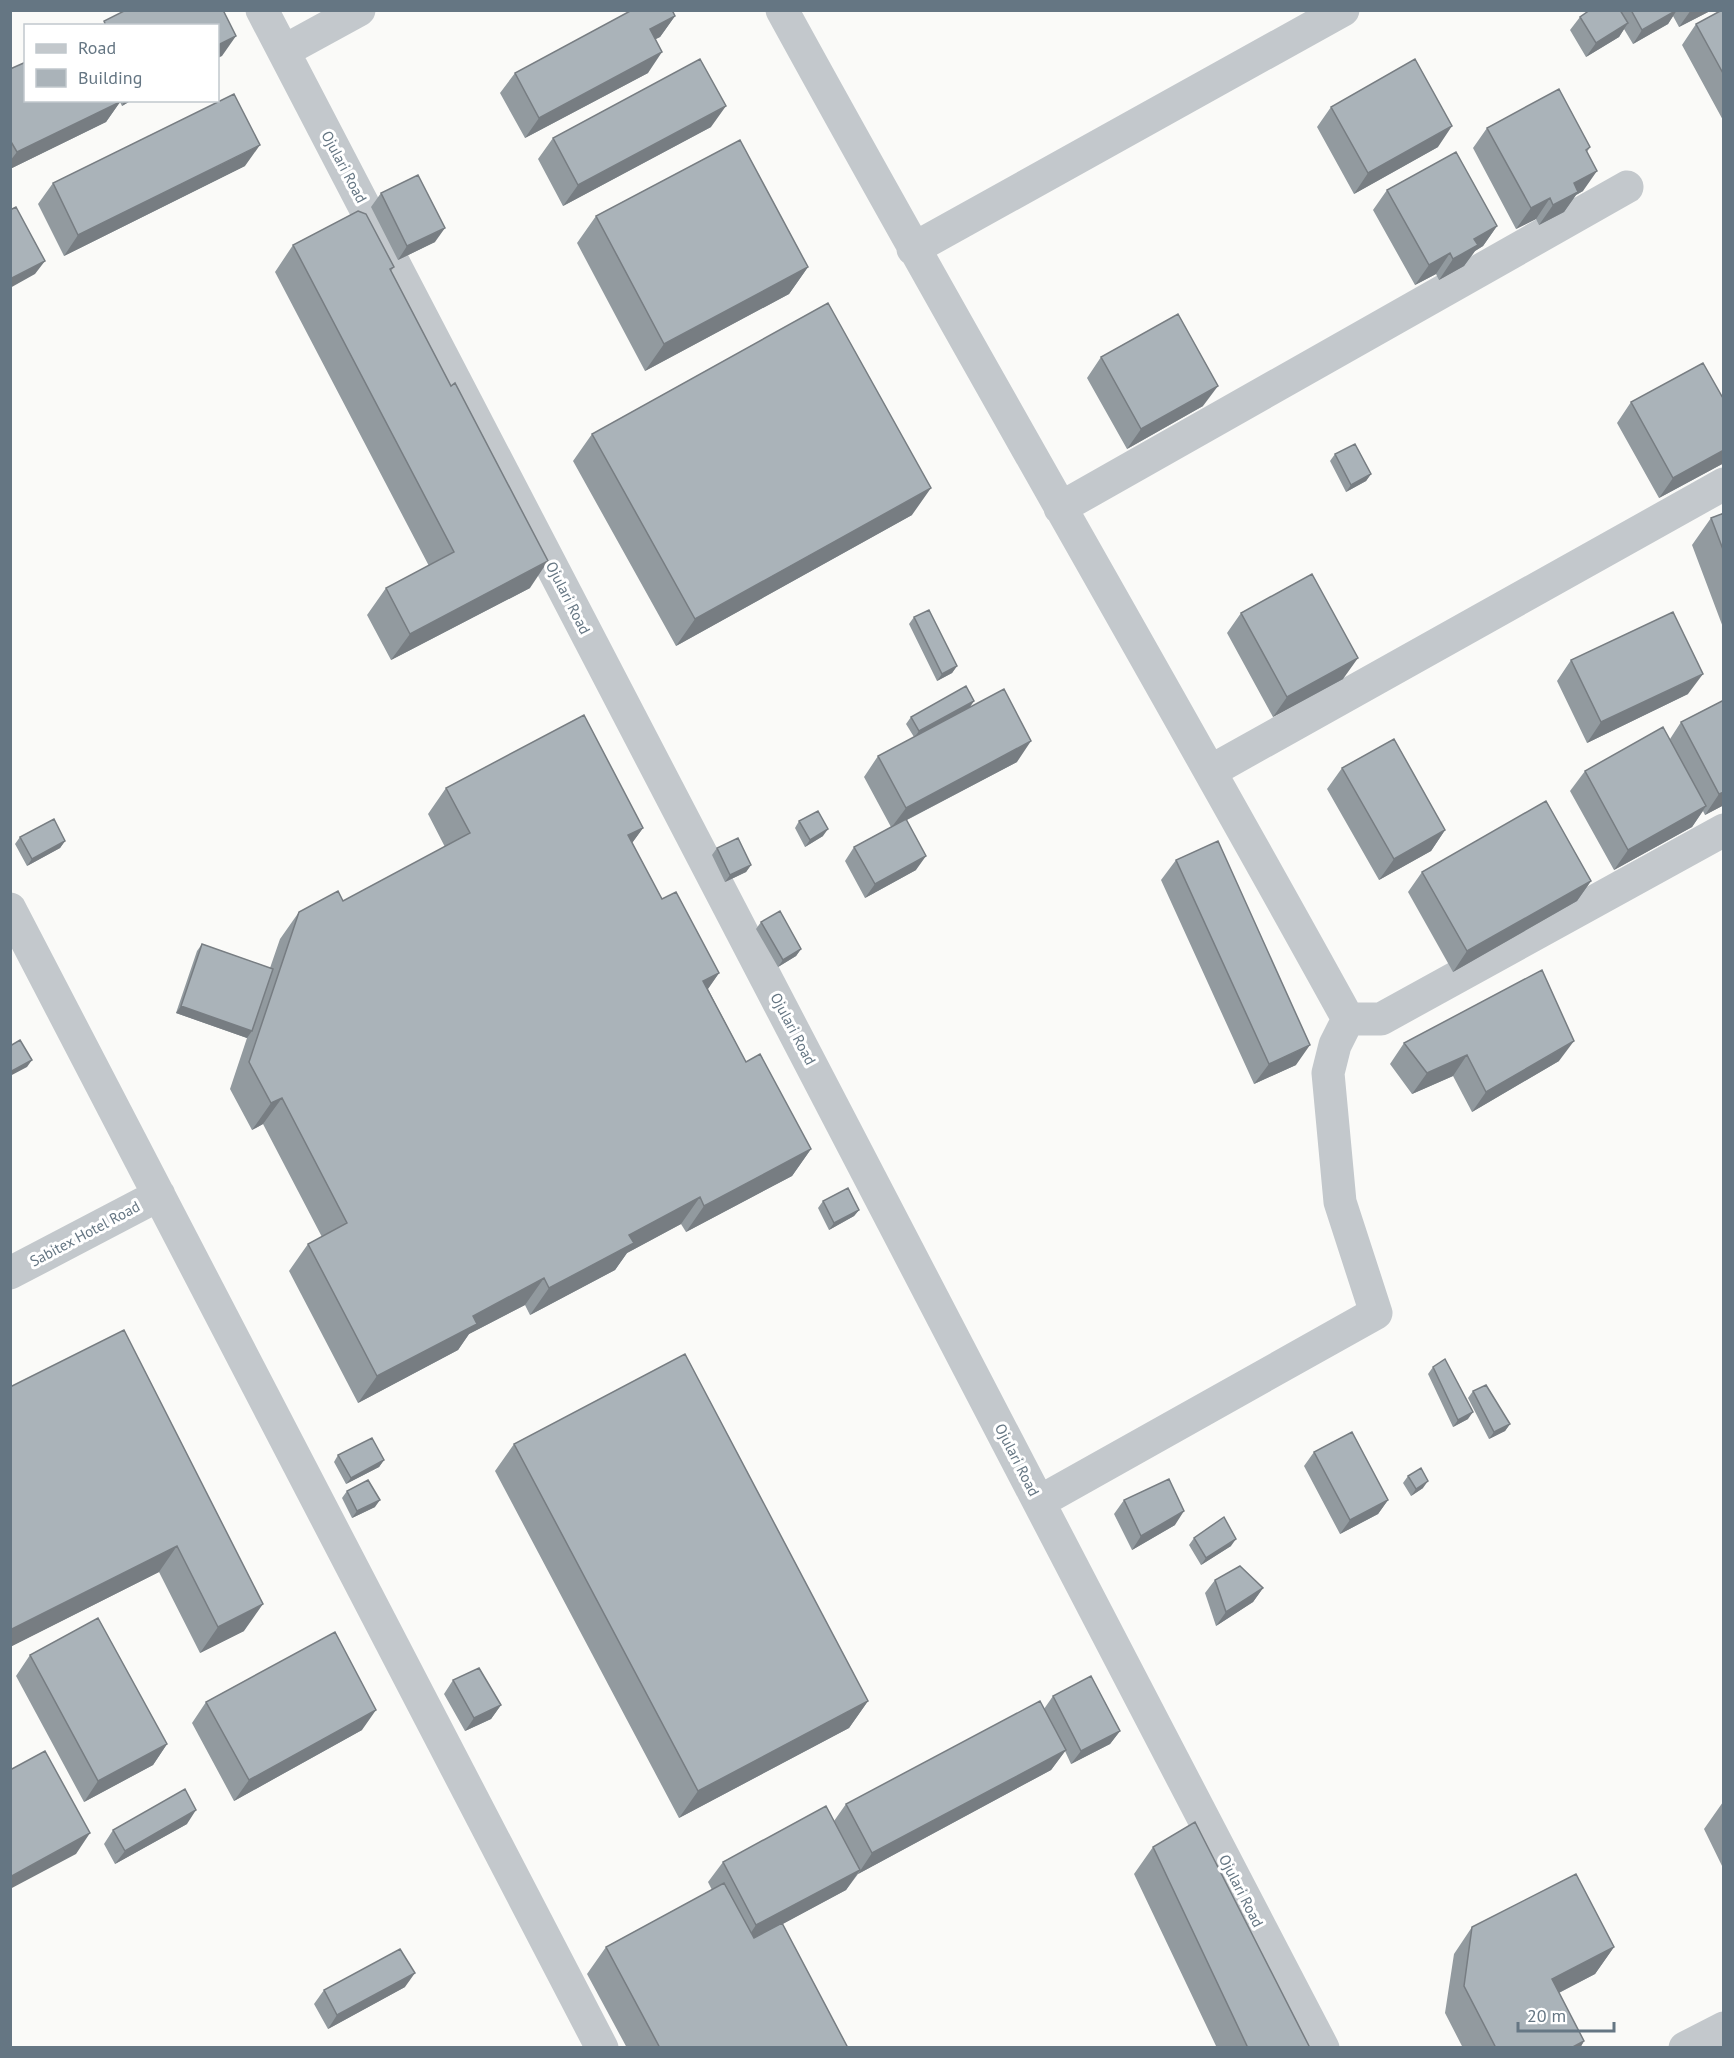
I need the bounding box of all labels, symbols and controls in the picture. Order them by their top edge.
legend [24,24,219,102]
text: Road [78,36,116,59]
text: Building [78,66,142,89]
street label: Ojulari Road [317,127,371,206]
street label: Ojulari Road [542,558,595,637]
street label: Ojulari Road [766,989,820,1068]
street label: Sabitex Hotel Road [27,1197,143,1271]
street label: Ojulari Road [991,1420,1044,1499]
street label: Ojulari Road [1215,1851,1268,1930]
scale bar [1518,1995,1614,2033]
text: 20 m [1527,2004,1566,2027]

